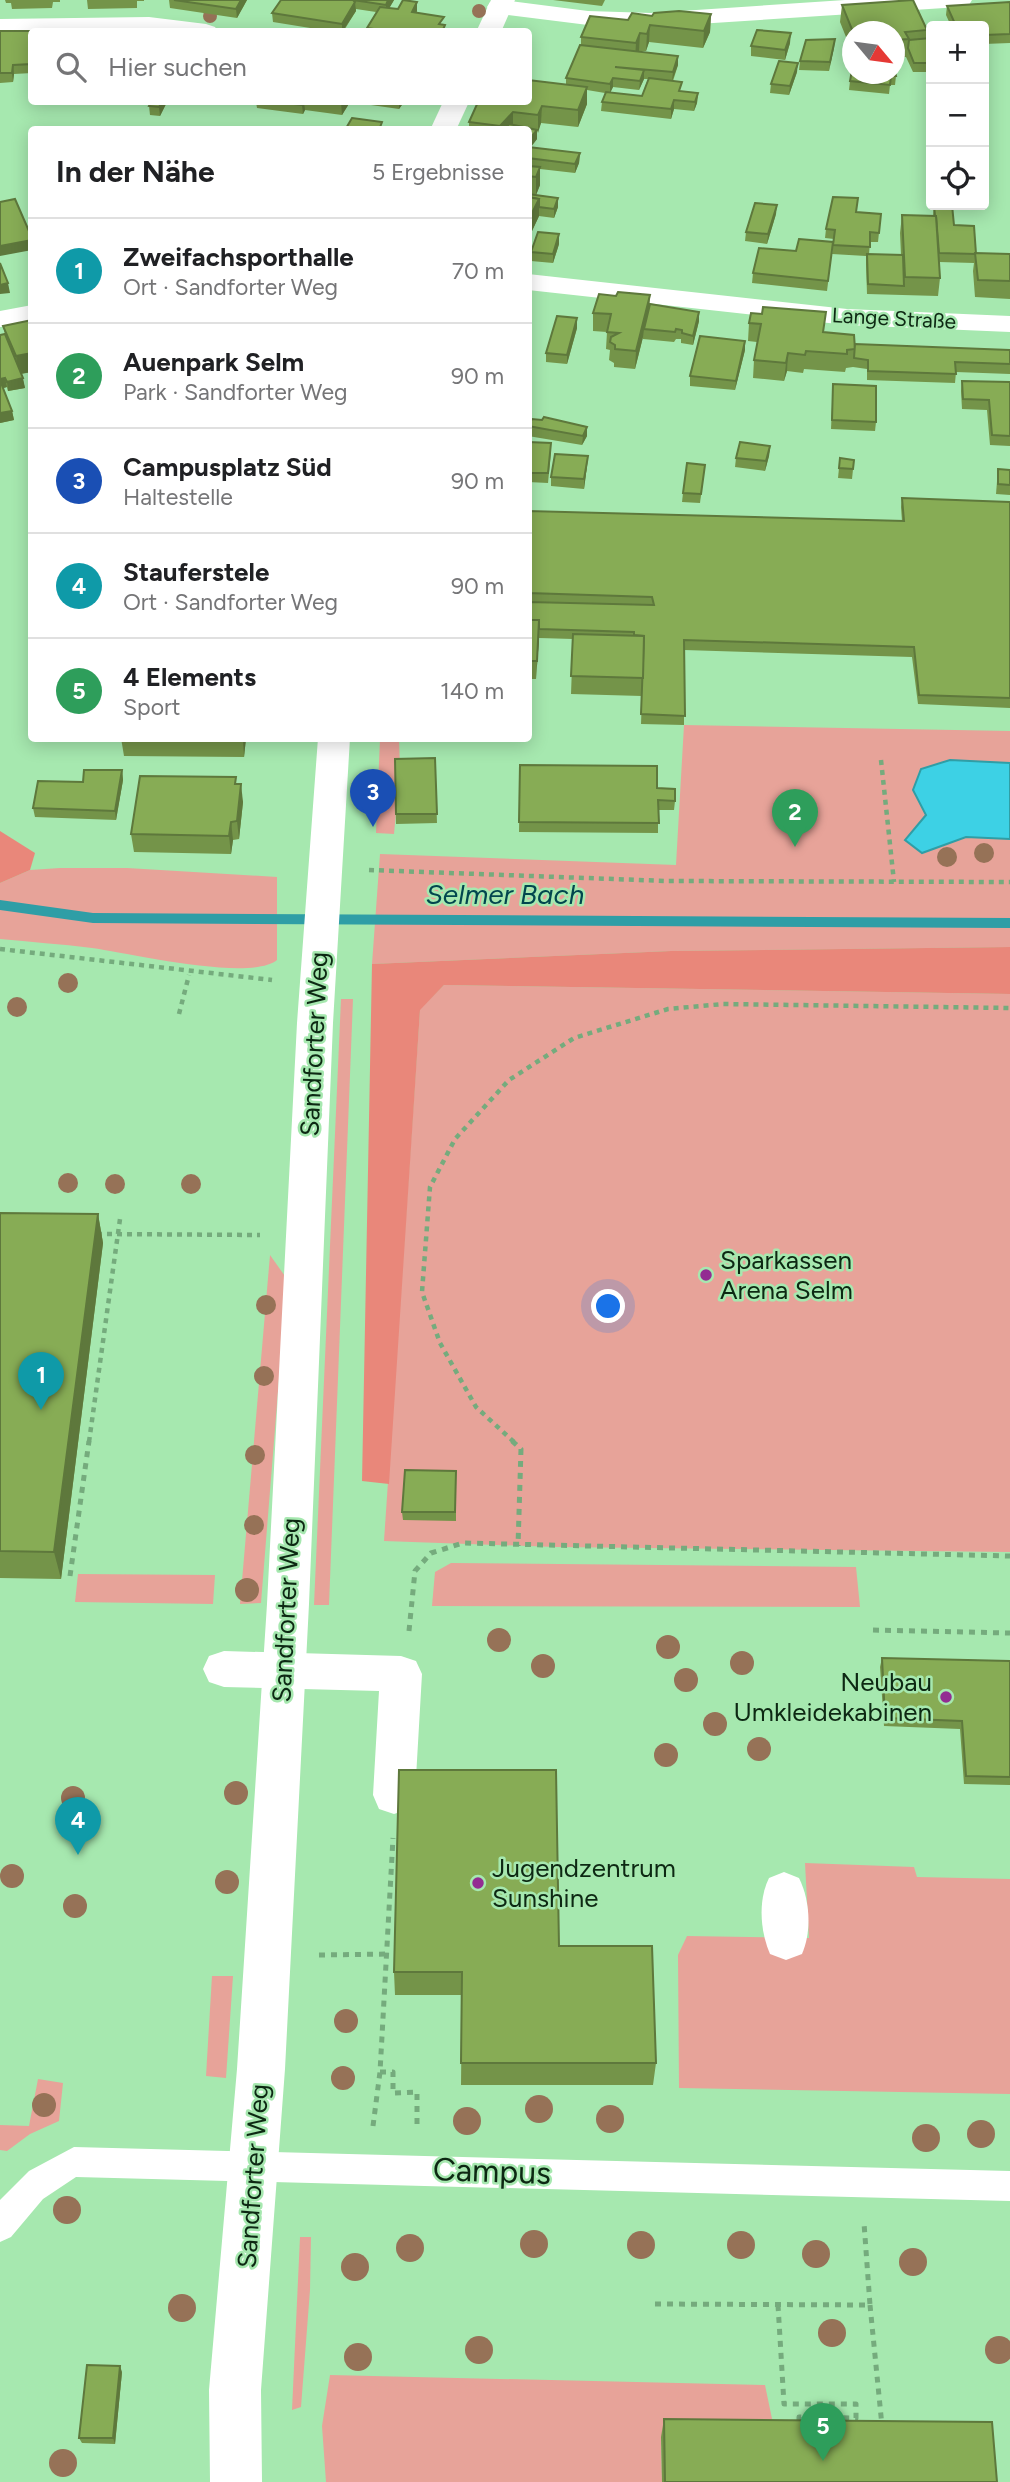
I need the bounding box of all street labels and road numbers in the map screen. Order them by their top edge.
street label: Lange Straße [831,302,957,334]
street label: Sandforter Weg [293,951,335,1137]
street label: Sandforter Weg [265,1517,307,1703]
street label: Sandforter Weg [231,2083,275,2269]
street label: Campus [432,2150,552,2192]

